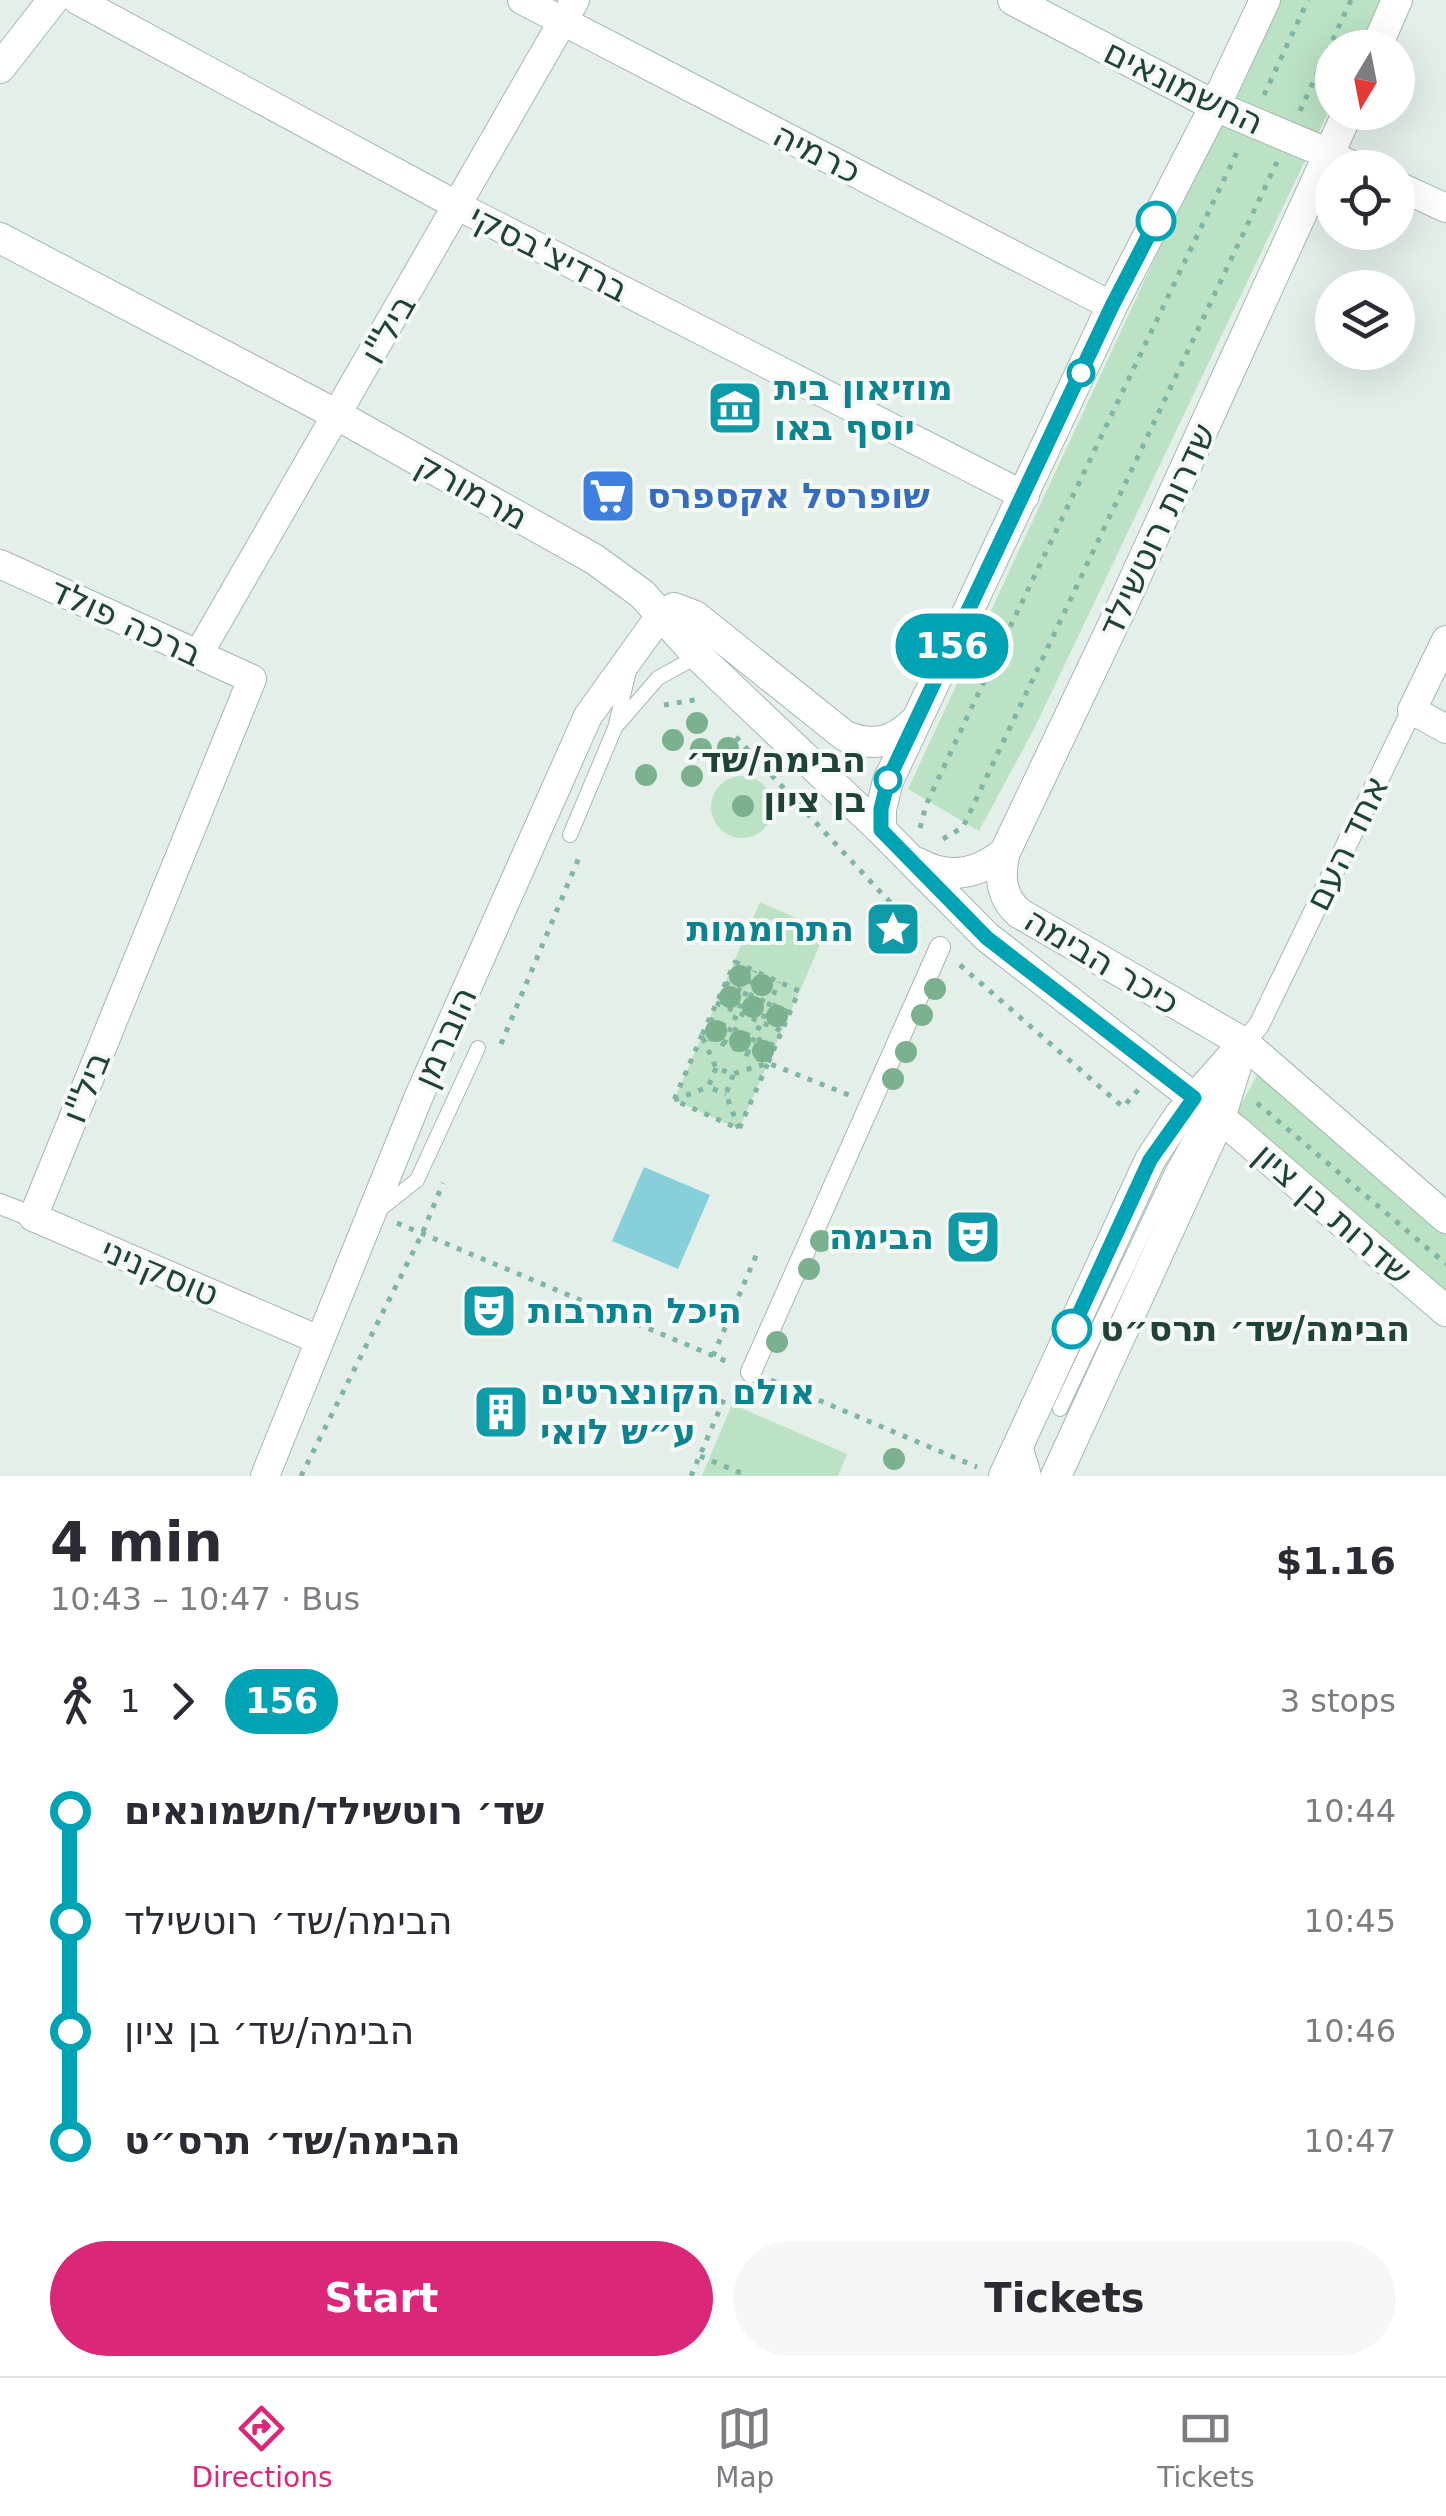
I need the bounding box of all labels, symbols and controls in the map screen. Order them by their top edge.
north arrow [1315,30,1415,130]
map controls [1315,30,1415,370]
street label: החשמונאים [1098,31,1270,143]
street label: כרמיה [767,114,867,192]
button: locate [1315,150,1415,250]
street label: ברדיצ'בסקי [463,196,635,310]
unlabelled marker [1137,202,1175,240]
button: layers [1315,270,1415,370]
street label: ביל"ו [352,287,424,371]
unlabelled marker [1068,360,1094,386]
place label: מוזיאון בית יוסף באו [774,368,953,448]
museum icon: מוזיאון בית יוסף באו [705,378,765,438]
street label: שדרות רוטשילד [1090,417,1224,643]
street label: מרמורק [409,444,535,538]
supermarket icon: שופרסל אקספרס [578,466,638,526]
place label: שופרסל אקספרס [647,476,930,516]
street label: ברכה פולד [44,569,208,675]
line badge: 156 [894,614,1010,678]
text: 156 [915,626,989,666]
place label: הבימה/שד׳ בן ציון [685,740,866,820]
marker: הבימה/שד׳ בן ציון [875,767,901,793]
street label: אחד העם [1297,769,1397,917]
place icon: התרוממות [863,899,923,959]
street label: כיכר הבימה [1017,899,1187,1023]
place label: התרוממות [686,909,854,949]
street label: הוברמן [405,981,485,1093]
street label: ביל"ו [54,1045,118,1129]
street label: שדרות בן ציון [1246,1135,1420,1293]
theatre icon: הבימה [943,1207,1003,1267]
place label: הבימה [829,1217,934,1257]
street label: טוסקניני [95,1229,225,1315]
theatre icon: היכל התרבות [459,1281,519,1341]
place label: היכל התרבות [528,1291,742,1331]
place label: הבימה/שד׳ תרס״ט [1100,1309,1410,1349]
marker: הבימה/שד׳ תרס״ט [1053,1310,1091,1348]
place label: אולם הקונצרטים ע״ש לואי [540,1372,815,1452]
building icon: אולם הקונצרטים ע״ש לואי [471,1382,531,1442]
text: 4 min [50,1510,223,1574]
text: $1.16 [1276,1539,1396,1583]
text: 10:43 – 10:47 · Bus [50,1580,360,1618]
icon: walk [50,1674,105,1729]
icon: forward [155,1674,210,1729]
text: 156 [245,1681,318,1721]
text: 1 [120,1682,140,1720]
text: 3 stops [1280,1682,1396,1720]
text: שד׳ רוטשילד/חשמונאים [124,1789,544,1833]
text: 10:44 [1304,1792,1396,1830]
text: הבימה/שד׳ רוטשילד [124,1899,452,1943]
text: 10:45 [1304,1902,1396,1940]
text: הבימה/שד׳ בן ציון [124,2009,414,2053]
text: 10:46 [1304,2012,1396,2050]
text: הבימה/שד׳ תרס״ט [124,2119,461,2163]
text: 10:47 [1304,2122,1396,2160]
button: Start [50,2241,713,2356]
button: Tickets [733,2241,1396,2356]
tab: Directions [191,2401,332,2494]
tab: Map [715,2401,774,2494]
tab: Tickets [1157,2401,1255,2494]

